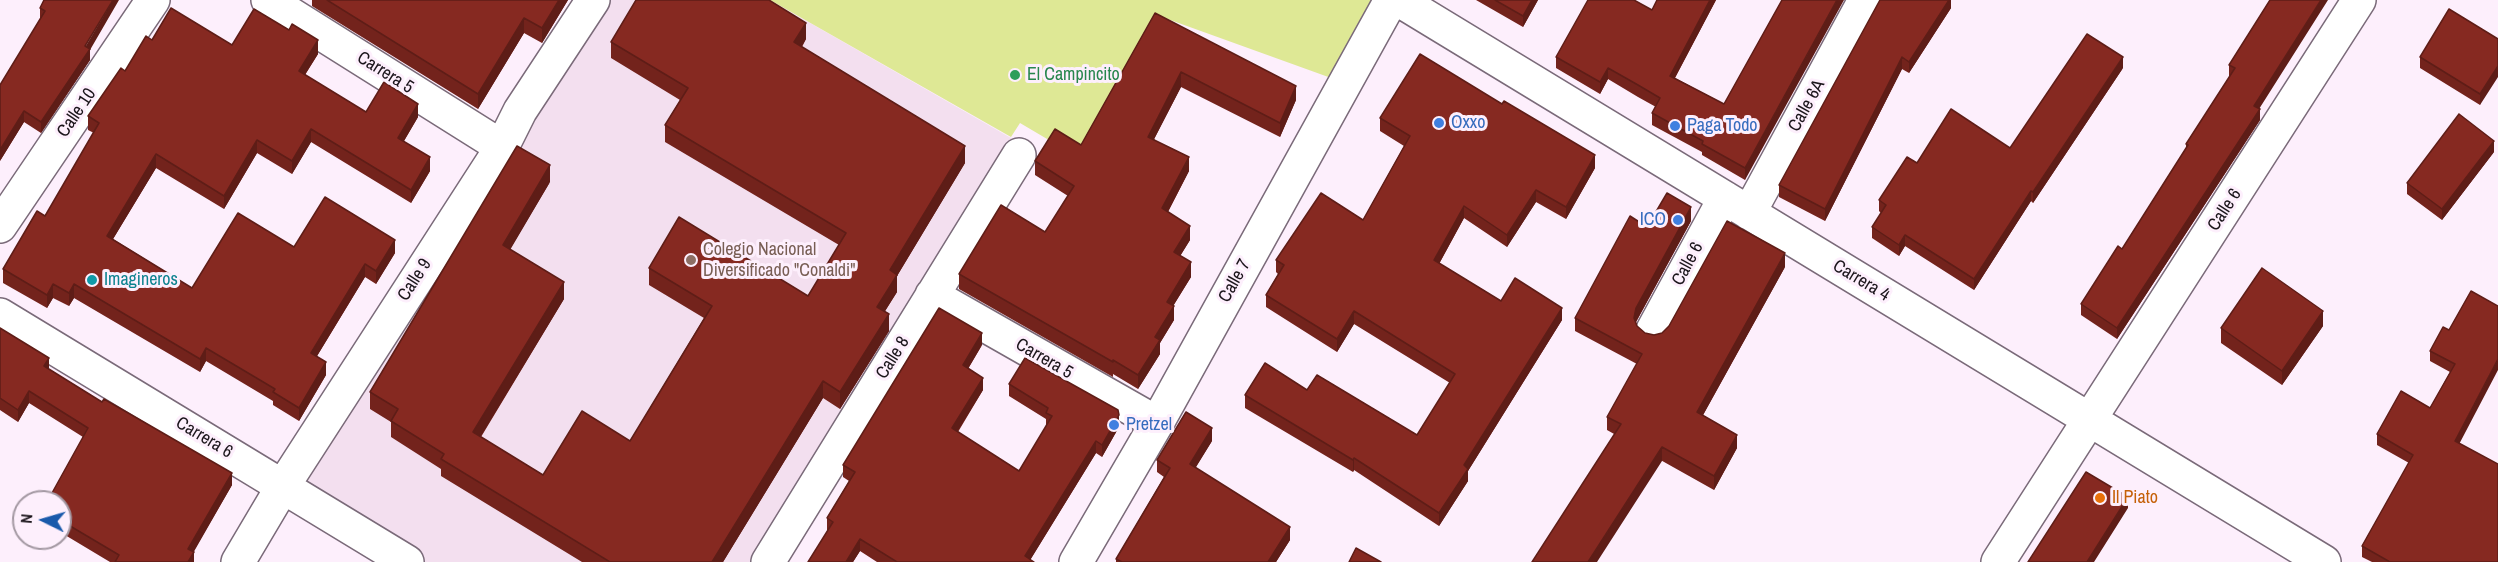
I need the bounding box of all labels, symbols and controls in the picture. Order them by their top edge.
street label: Carrera 5 [353,47,417,99]
place label: El Campincito [1027,64,1120,86]
marker: El Campincito [1008,68,1022,82]
street label: Calle 6A [1784,76,1830,136]
street label: Calle 10 [53,85,101,141]
place label: Oxxo [1451,112,1485,134]
place label: Paga Todo [1687,115,1758,137]
marker: Oxxo [1432,116,1446,130]
marker: Paga Todo [1668,119,1682,133]
street label: Calle 6 [2203,185,2247,235]
place label: ICO [1640,209,1666,231]
marker: ICO [1671,213,1685,227]
place label: Colegio Nacional Diversificado "Conaldi" [703,239,855,282]
street label: Calle 6 [1668,239,1708,289]
marker: Colegio Nacional Diversificado "Conaldi" [684,253,698,267]
street label: Calle 9 [393,255,437,305]
street label: Calle 7 [1214,256,1256,306]
street label: Carrera 4 [1829,256,1893,306]
place label: Imagineros [104,269,178,291]
marker: Imagineros [85,273,99,287]
street label: Calle 8 [872,333,914,383]
street label: Carrera 5 [1012,334,1076,384]
street label: Carrera 6 [172,413,236,463]
place label: Pretzel [1126,414,1172,436]
marker: Pretzel [1107,418,1121,432]
place label: Il Piato [2112,487,2158,509]
north arrow [12,490,72,550]
marker: Il Piato [2093,491,2107,505]
text: N [15,513,37,524]

